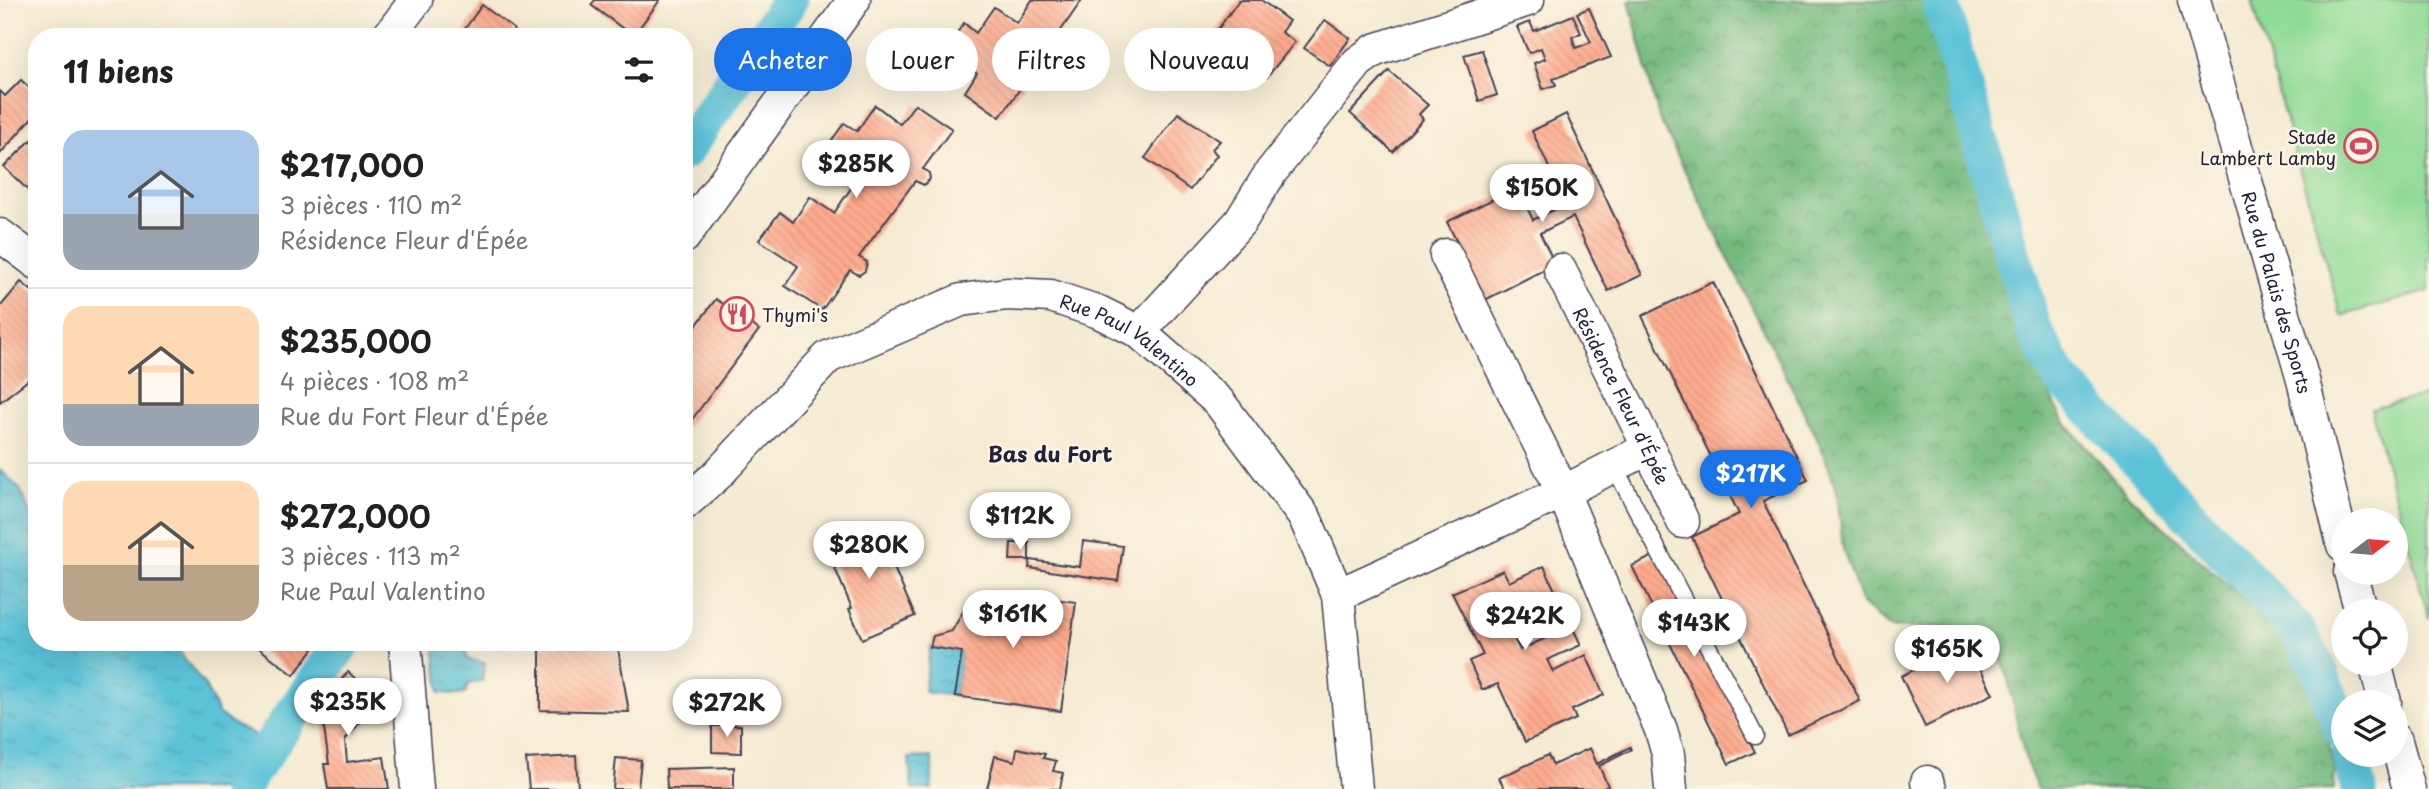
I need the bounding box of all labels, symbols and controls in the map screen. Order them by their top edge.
chip: Acheter [714,28,852,91]
chip: Louer [866,28,978,91]
chip: Filtres [992,28,1110,91]
chip: Nouveau [1124,28,1274,91]
text: 11 biens [63,48,174,93]
icon: filters [620,51,658,89]
place label: Stade Lambert Lamby [2200,123,2336,171]
sports icon: Stade Lambert Lamby [2342,127,2380,165]
pin: $285K [807,140,905,200]
text: $217,000 [280,142,424,187]
text: $285K [818,145,894,180]
icon: home [119,158,203,242]
pin: $150K [1493,164,1591,224]
text: $150K [1506,169,1578,204]
text: 3 pièces · 110 m² [280,187,462,222]
street label: Rue du Palais des Sports [2236,188,2319,396]
text: Résidence Fleur d'Épée [280,222,529,257]
street label: Rue Paul Valentino [1057,286,1205,392]
restaurant icon: Thymi's [718,295,756,333]
place label: Thymi's [762,301,828,328]
street label: Résidence Fleur d'Épée [1567,302,1677,489]
text: $235,000 [280,318,432,363]
icon: home [119,334,203,418]
text: 4 pièces · 108 m² [280,363,469,398]
text: Rue du Fort Fleur d'Épée [280,398,549,433]
district label: Bas du Fort [988,437,1112,469]
pin: $217K [1702,450,1800,510]
text: $217K [1716,455,1786,490]
pin: $112K [971,492,1069,552]
text: $272,000 [280,493,431,538]
text: $112K [986,497,1054,532]
north arrow [2331,508,2408,584]
map controls [2331,508,2408,767]
icon: home [119,509,203,593]
pin: $280K [820,522,918,581]
text: $280K [829,526,909,561]
text: 3 pièces · 113 m² [280,538,461,573]
text: Rue Paul Valentino [280,573,486,608]
pin: $161K [964,590,1062,650]
pin: $242K [1476,592,1574,652]
text: $161K [979,595,1047,630]
text: $242K [1486,597,1564,632]
button: locate [2331,599,2408,676]
pin: $143K [1645,600,1743,659]
text: $143K [1658,604,1730,639]
pin: $165K [1898,626,1996,685]
text: $165K [1911,630,1983,665]
pin: $235K [299,678,397,738]
pin: $272K [678,680,776,739]
text: $235K [310,683,386,718]
text: $272K [689,684,765,719]
button: layers [2331,690,2408,767]

